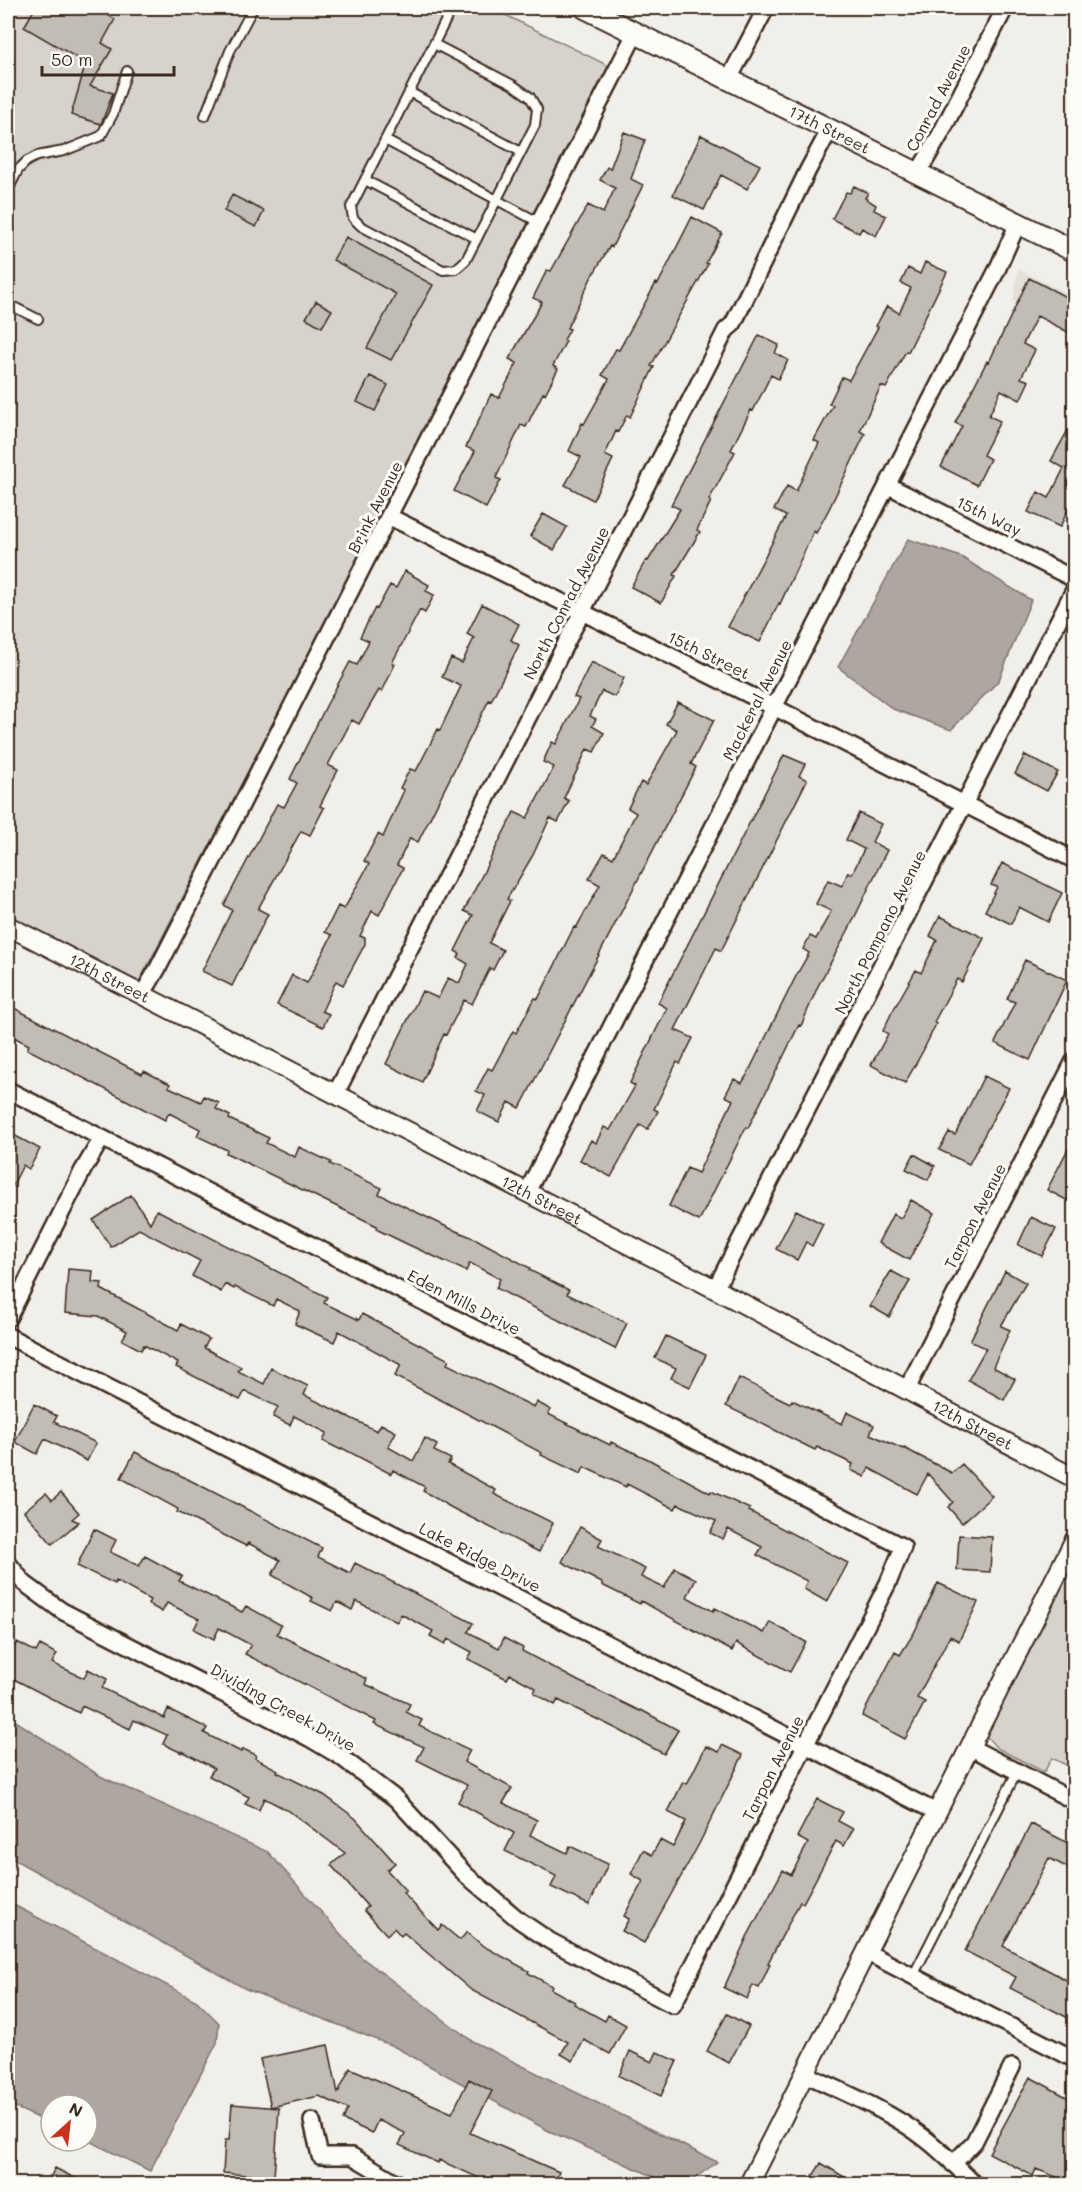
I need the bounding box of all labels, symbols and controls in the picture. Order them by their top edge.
scale bar [42,39,174,77]
street label: Conrad Avenue [900,41,975,155]
text: 50 m [51,47,93,71]
street label: 17th Street [786,100,874,158]
street label: Brink Avenue [342,457,407,556]
street label: 15th Way [953,491,1025,540]
street label: North Conrad Avenue [518,523,613,683]
street label: 15th Street [665,626,754,683]
street label: Mackeral Avenue [717,636,796,764]
street label: North Pompano Avenue [829,846,930,1017]
street label: 12th Street [66,948,154,1007]
street label: Tarpon Avenue [939,1159,1010,1272]
street label: 12th Street [498,1170,586,1229]
street label: Eden Mills Drive [404,1264,524,1339]
street label: 12th Street [929,1394,1017,1454]
street label: Lake Ridge Drive [416,1517,545,1596]
street label: Dividing Creek Drive [207,1658,359,1755]
street label: Tarpon Avenue [737,1711,808,1824]
north arrow [39,2093,99,2153]
text: N [66,2097,86,2121]

